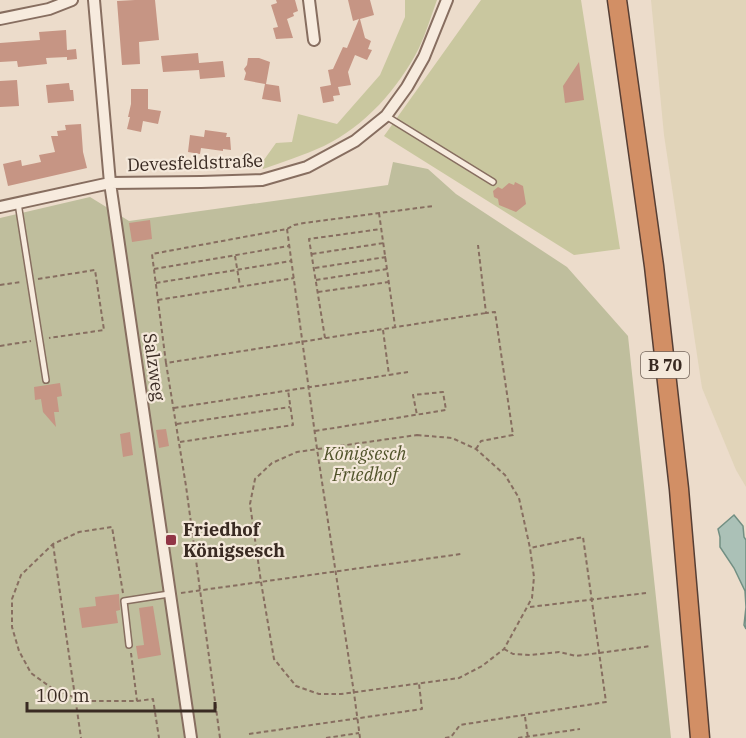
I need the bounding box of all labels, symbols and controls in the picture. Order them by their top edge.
street label: Devesfeldstraße [127,149,263,176]
street label: Salzweg [138,332,171,403]
road number: B 70 [641,352,689,378]
park label: Königsesch Friedhof [322,442,407,486]
place label: Friedhof Königsesch [183,518,285,562]
marker: Friedhof Königsesch [164,533,178,547]
scale bar [27,675,214,713]
text: 100 m [36,684,90,707]

